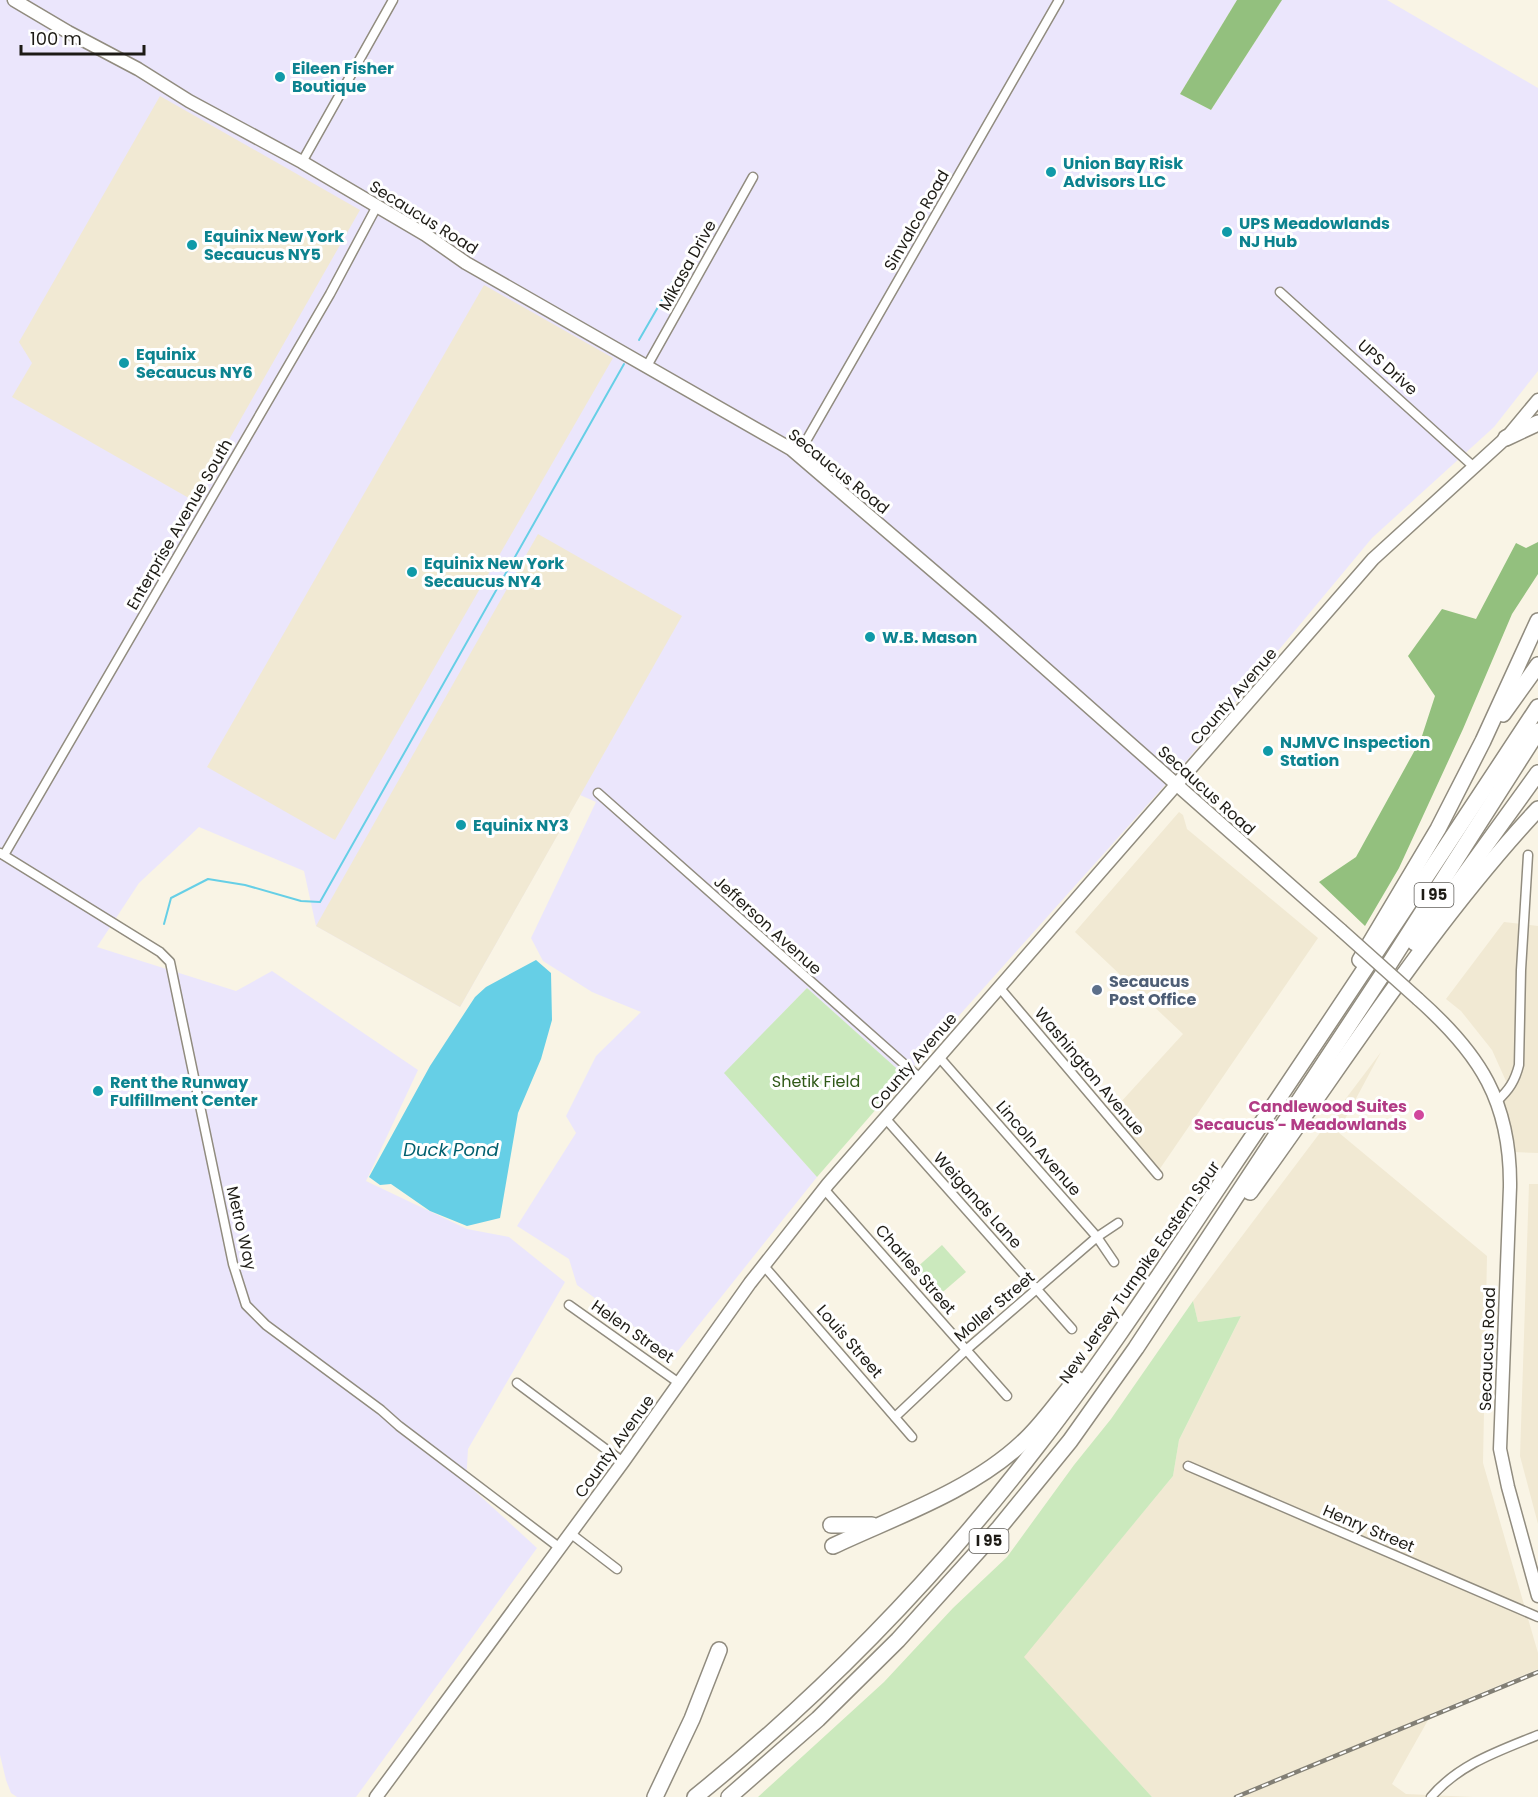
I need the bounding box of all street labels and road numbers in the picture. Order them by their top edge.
street label: Sinvalco Road [878,166,955,275]
street label: Secaucus Road [365,175,483,260]
street label: Mikasa Drive [653,216,722,315]
street label: UPS Drive [1353,334,1423,401]
street label: Secaucus Road [783,423,894,519]
street label: Enterprise Avenue South [121,435,238,614]
street label: County Avenue [1185,643,1282,750]
street label: Secaucus Road [1153,740,1261,840]
street label: Jefferson Avenue [709,871,827,980]
road number: I 95 [1414,883,1454,907]
street label: Washington Avenue [1029,1002,1150,1140]
street label: County Avenue [865,1008,962,1115]
street label: Lincoln Avenue [991,1096,1087,1201]
street label: Weigands Lane [928,1147,1027,1254]
street label: New Jersey Turnpike Eastern Spur [1053,1156,1225,1388]
street label: Metro Way [221,1184,262,1272]
street label: Charles Street [870,1219,961,1320]
street label: Moller Street [949,1266,1040,1347]
street label: Secaucus Road [1474,1287,1501,1412]
street label: Helen Street [587,1294,679,1369]
street label: Louis Street [811,1300,888,1383]
street label: County Avenue [569,1390,660,1503]
street label: Henry Street [1320,1499,1418,1558]
road number: I 95 [970,1529,1008,1553]

